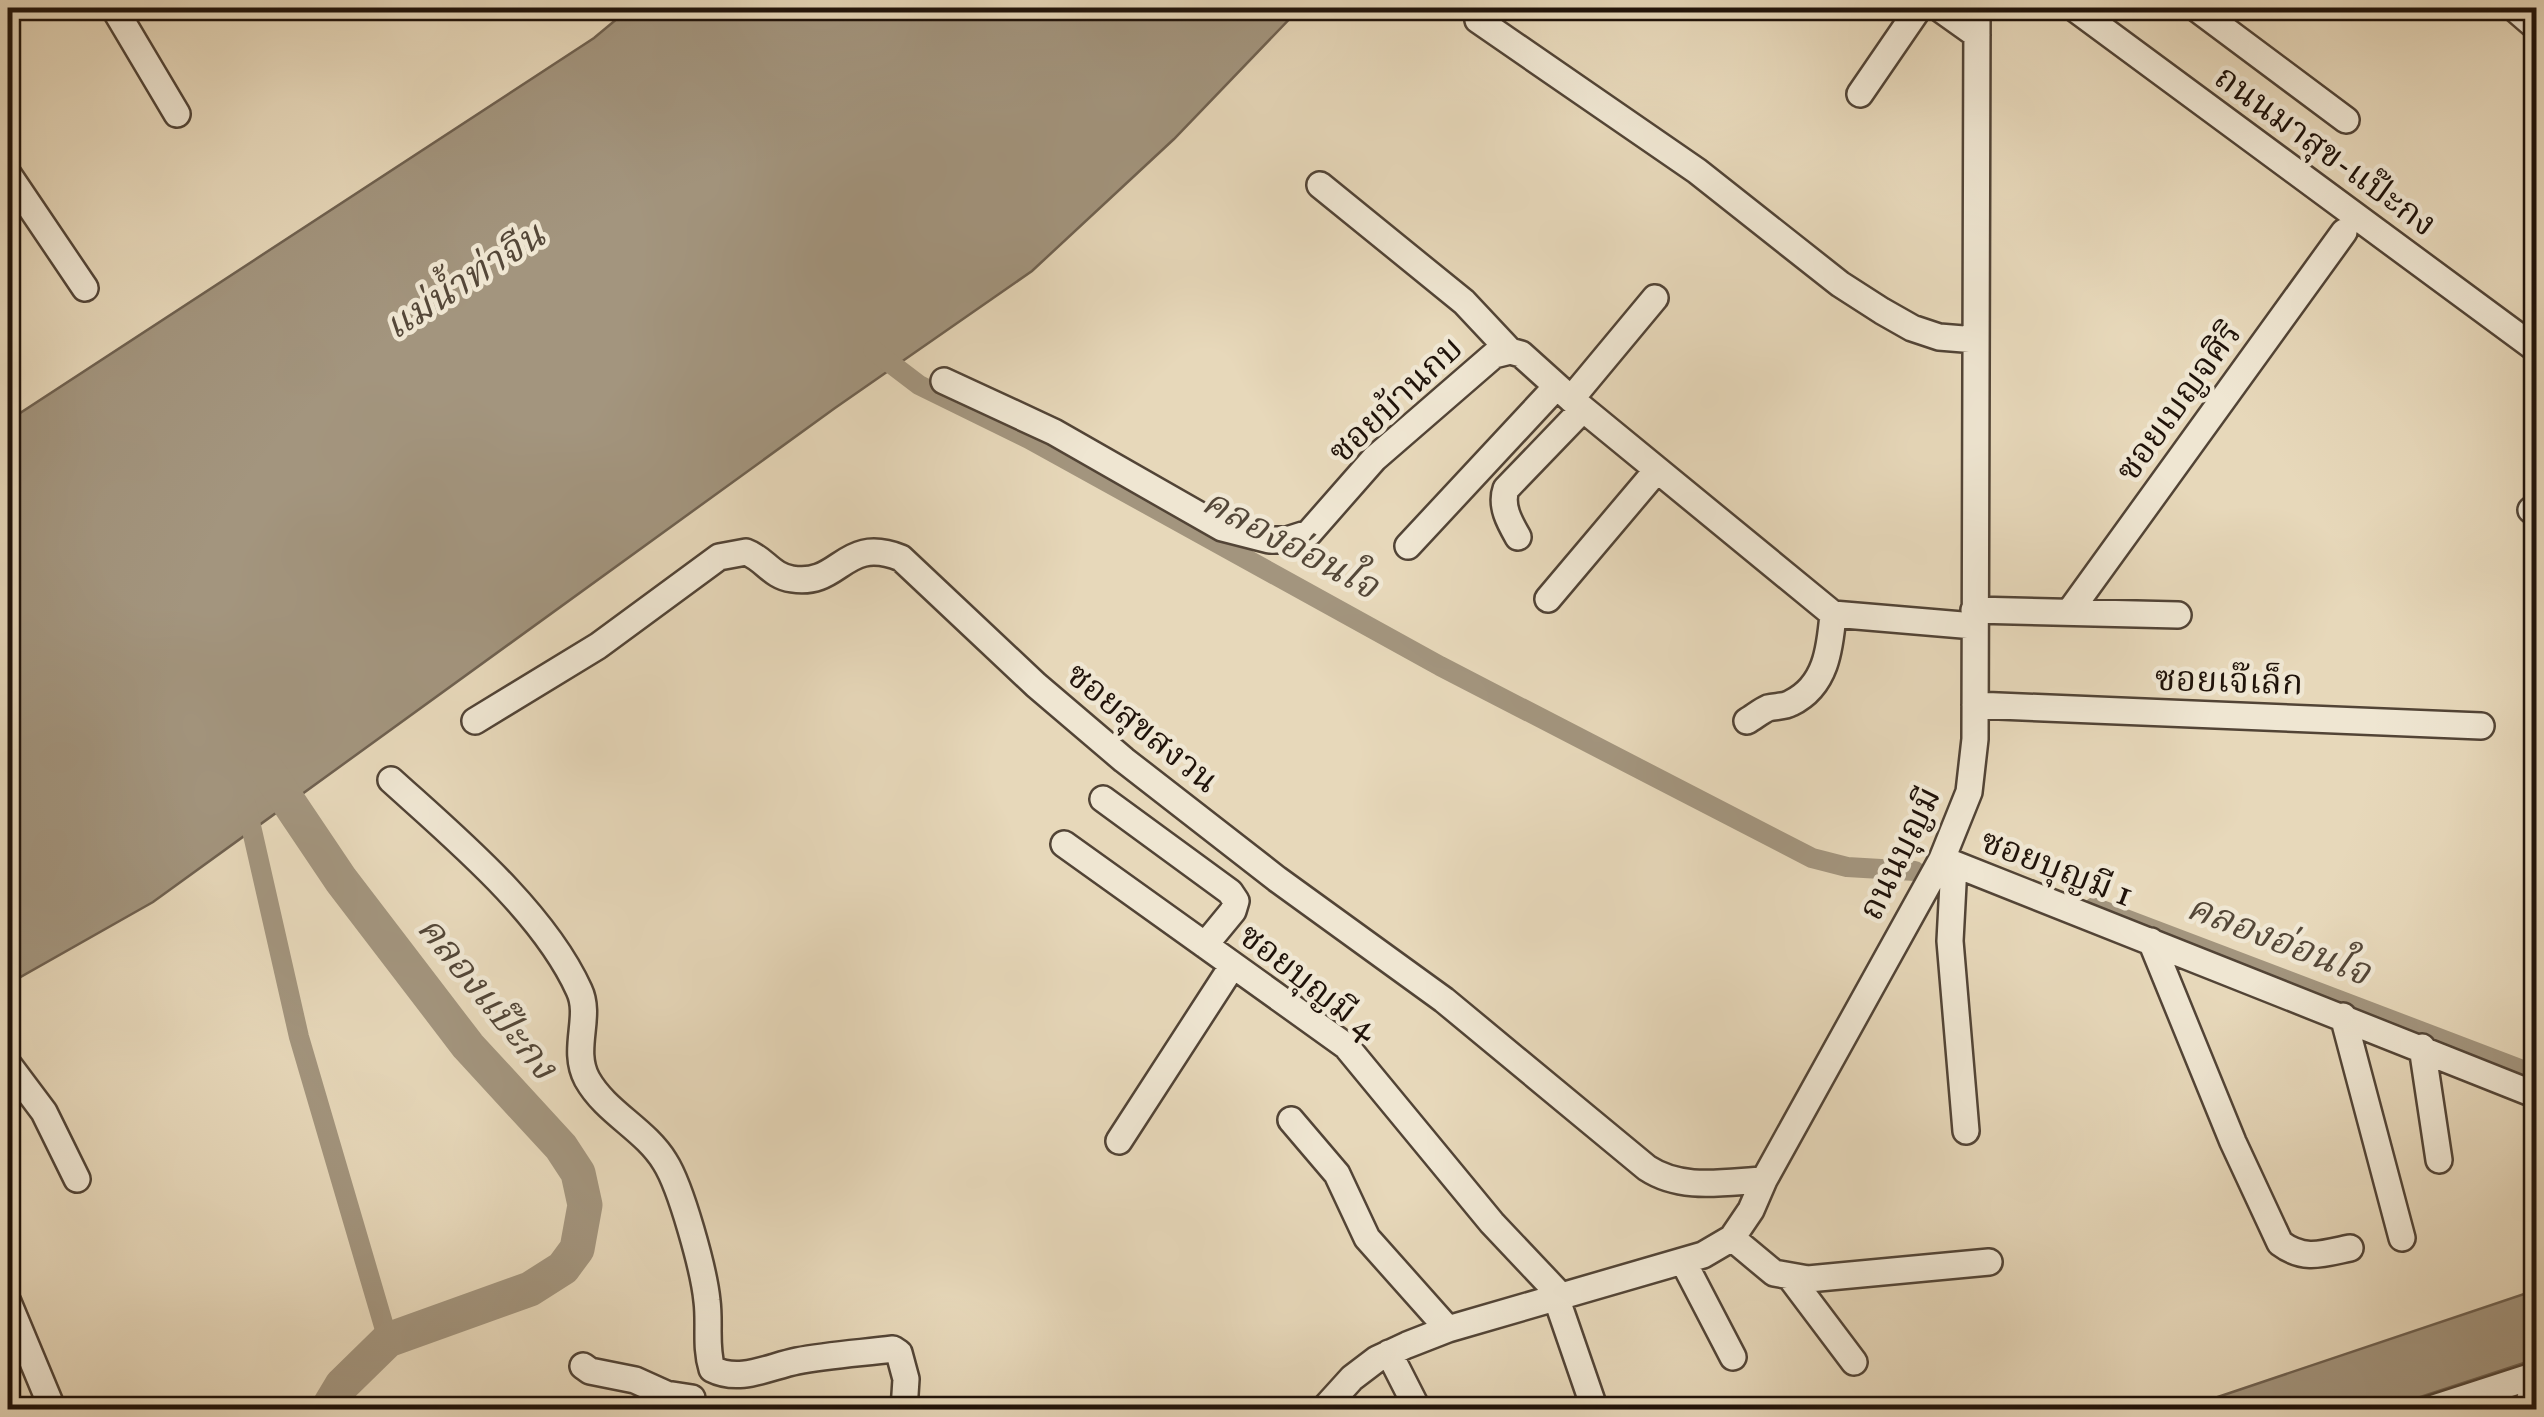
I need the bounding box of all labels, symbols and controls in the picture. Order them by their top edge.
street label: ถนนมาสุข-แป๊ะกง [2206,55,2445,246]
water label: แม่น้ำท่าจีน [372,207,553,349]
street label: ซอยเบญจศิริ [2106,313,2251,490]
street label: ซอยบ้านกบ [1319,326,1471,472]
water label: คลองอ่อนใจ [1195,475,1389,609]
street label: ซอยสุขสงวน [1057,653,1228,803]
street label: ซอยเจ๊เล็ก [2154,656,2304,705]
street label: ถนนบุญมี [1849,780,1951,927]
street label: ซอยบุญมี 1 [1974,819,2139,917]
water label: คลองอ่อนใจ [2181,880,2379,995]
water label: คลองแป๊ะกง [408,906,569,1090]
street label: ซอยบุญมี 4 [1230,914,1388,1051]

